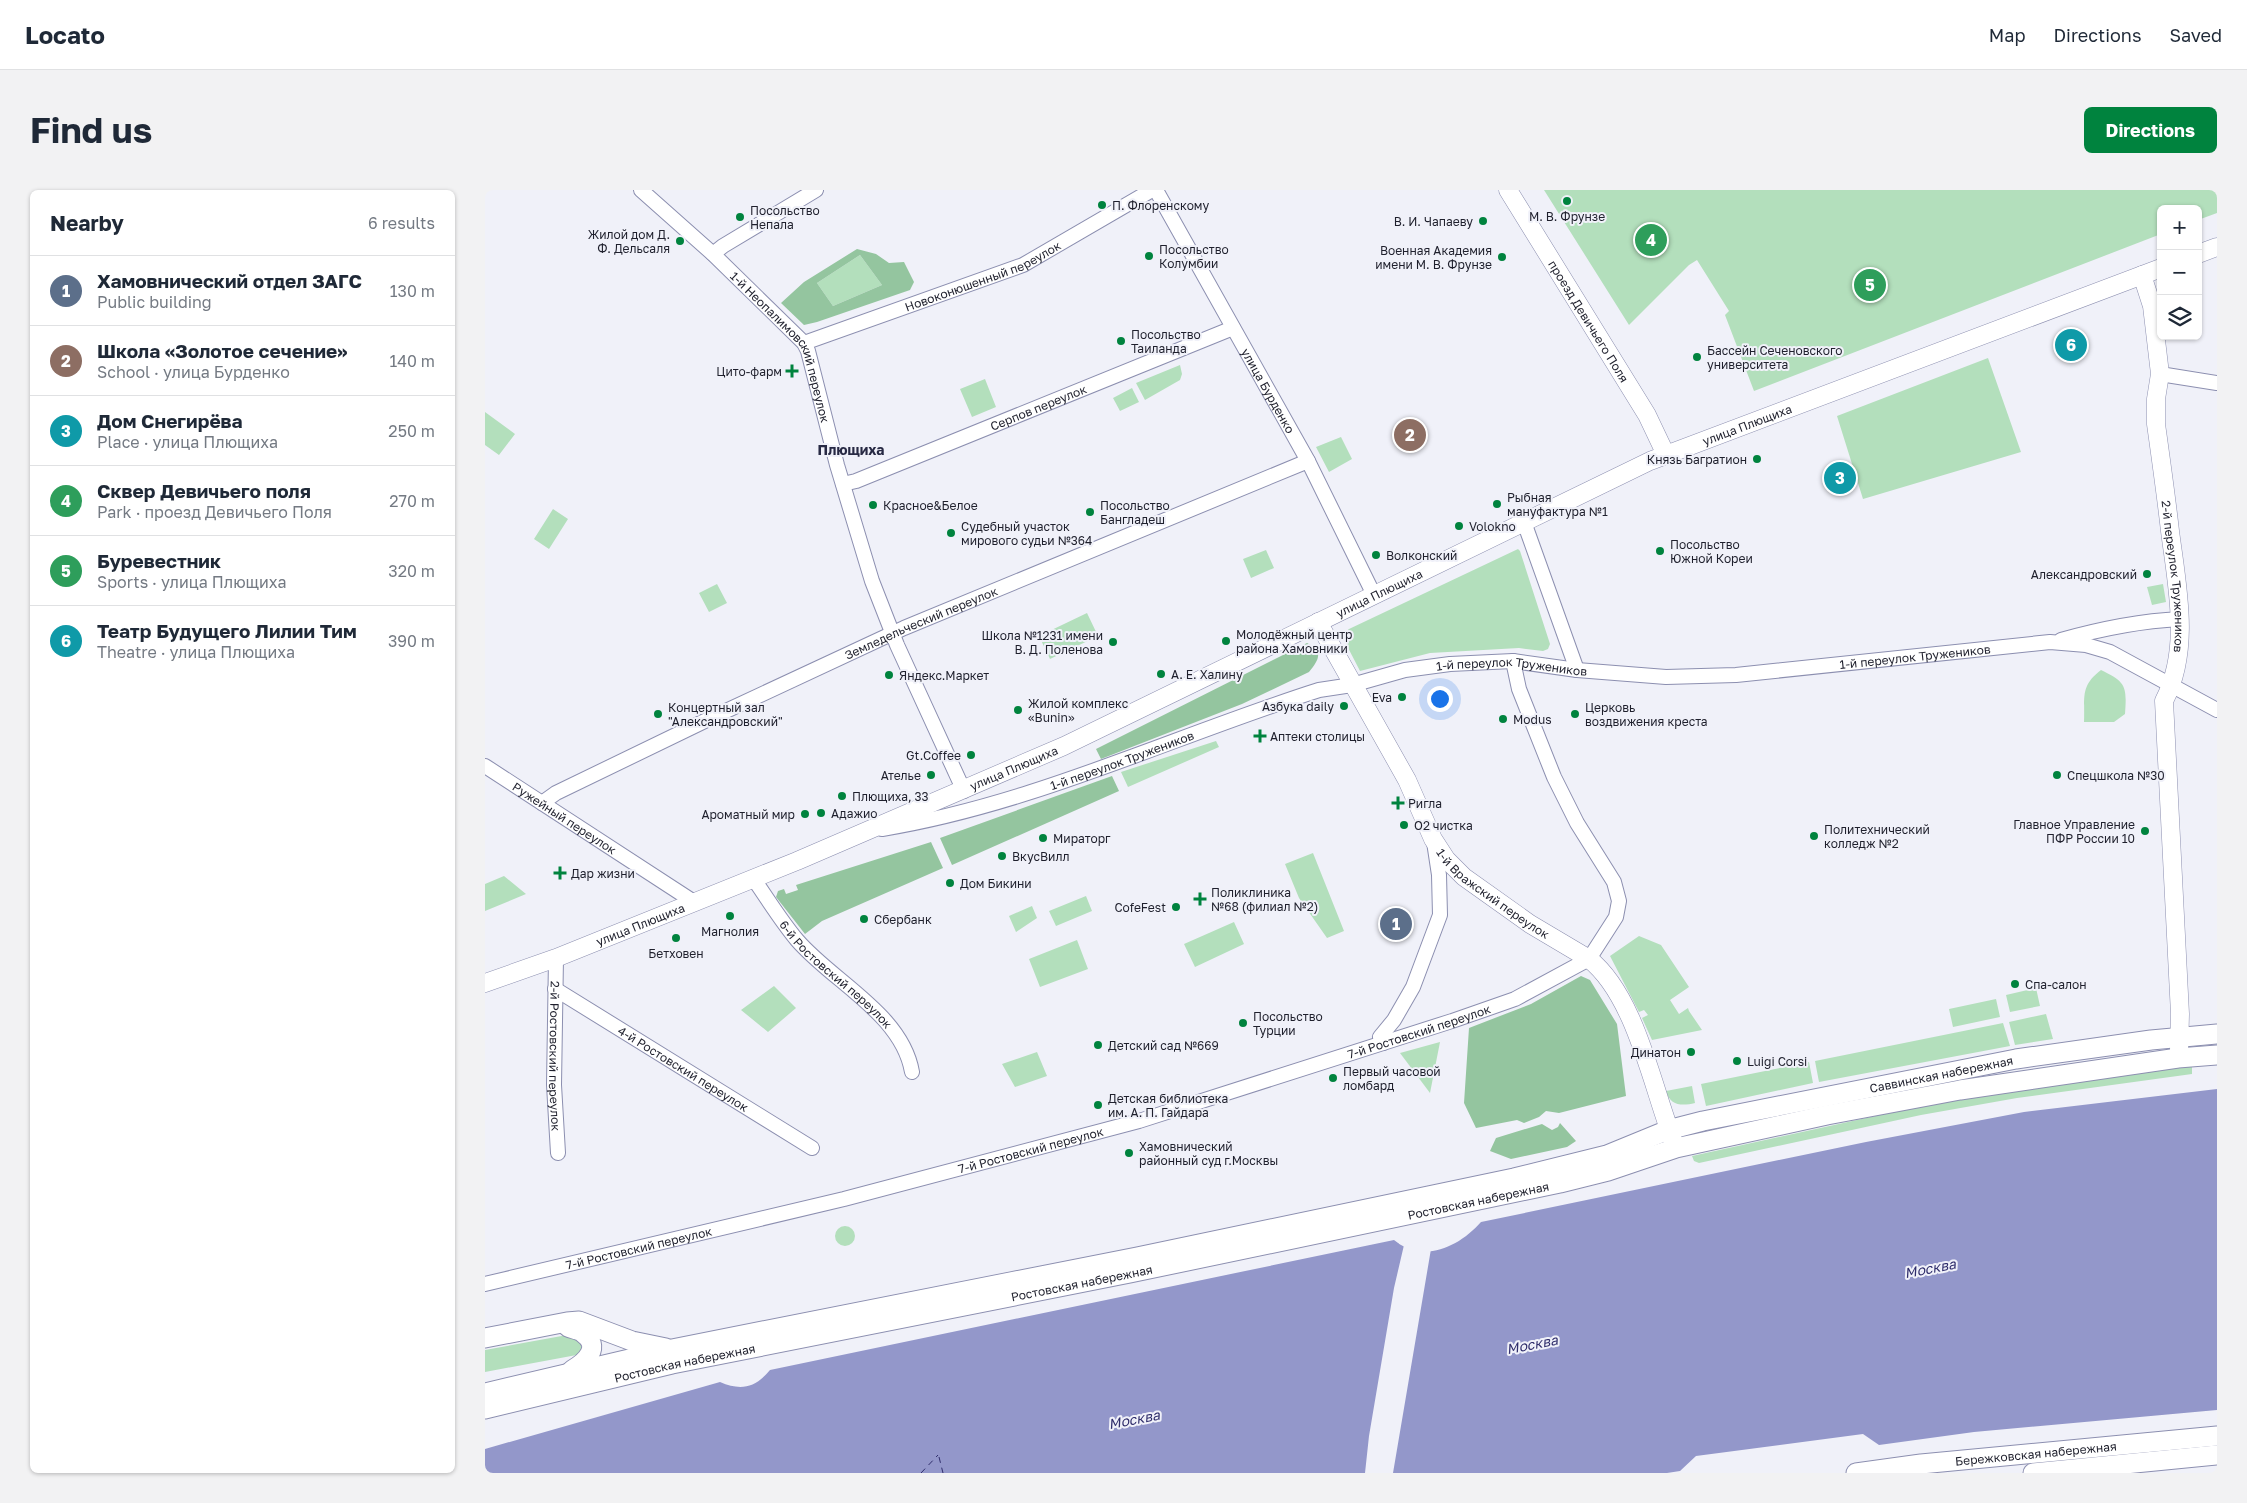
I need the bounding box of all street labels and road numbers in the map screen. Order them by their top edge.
street label: Новоконюшенный переулок [903,237,1063,314]
street label: проезд Девичьего Поля [1546,257,1632,385]
street label: 1-й Неопалимовский переулок [728,268,833,424]
street label: улица Бурденко [1239,345,1298,436]
street label: Серпов переулок [988,381,1089,433]
street label: улица Плющиха [1700,401,1794,448]
street label: 2-й переулок Тружеников [2159,500,2187,654]
street label: улица Плющиха [1333,565,1425,620]
street label: Земледельческий переулок [842,583,1000,662]
street label: 1-й переулок Тружеников [1839,641,1991,672]
street label: 1-й переулок Тружеников [1435,654,1588,678]
street label: 1-й переулок Тружеников [1048,727,1196,793]
street label: улица Плющиха [967,742,1060,793]
street label: Ружейный переулок [510,779,619,857]
street label: 1-й Вражский переулок [1434,845,1552,941]
street label: улица Плющиха [594,900,687,949]
street label: 6-й Ростовский переулок [777,917,896,1031]
street label: 2-й Ростовский переулок [546,981,564,1132]
street label: 7-й Ростовский переулок [1345,1001,1492,1061]
street label: 4-й Ростовский переулок [615,1022,751,1114]
street label: Саввинская набережная [1868,1052,2014,1095]
street label: 7-й Ростовский переулок [956,1123,1105,1176]
street label: Ростовская набережная [1406,1178,1550,1222]
street label: 7-й Ростовский переулок [564,1223,713,1272]
street label: Ростовская набережная [1010,1261,1154,1304]
street label: Ростовская набережная [612,1340,757,1385]
street label: Бережковская набережная [1954,1438,2117,1468]

